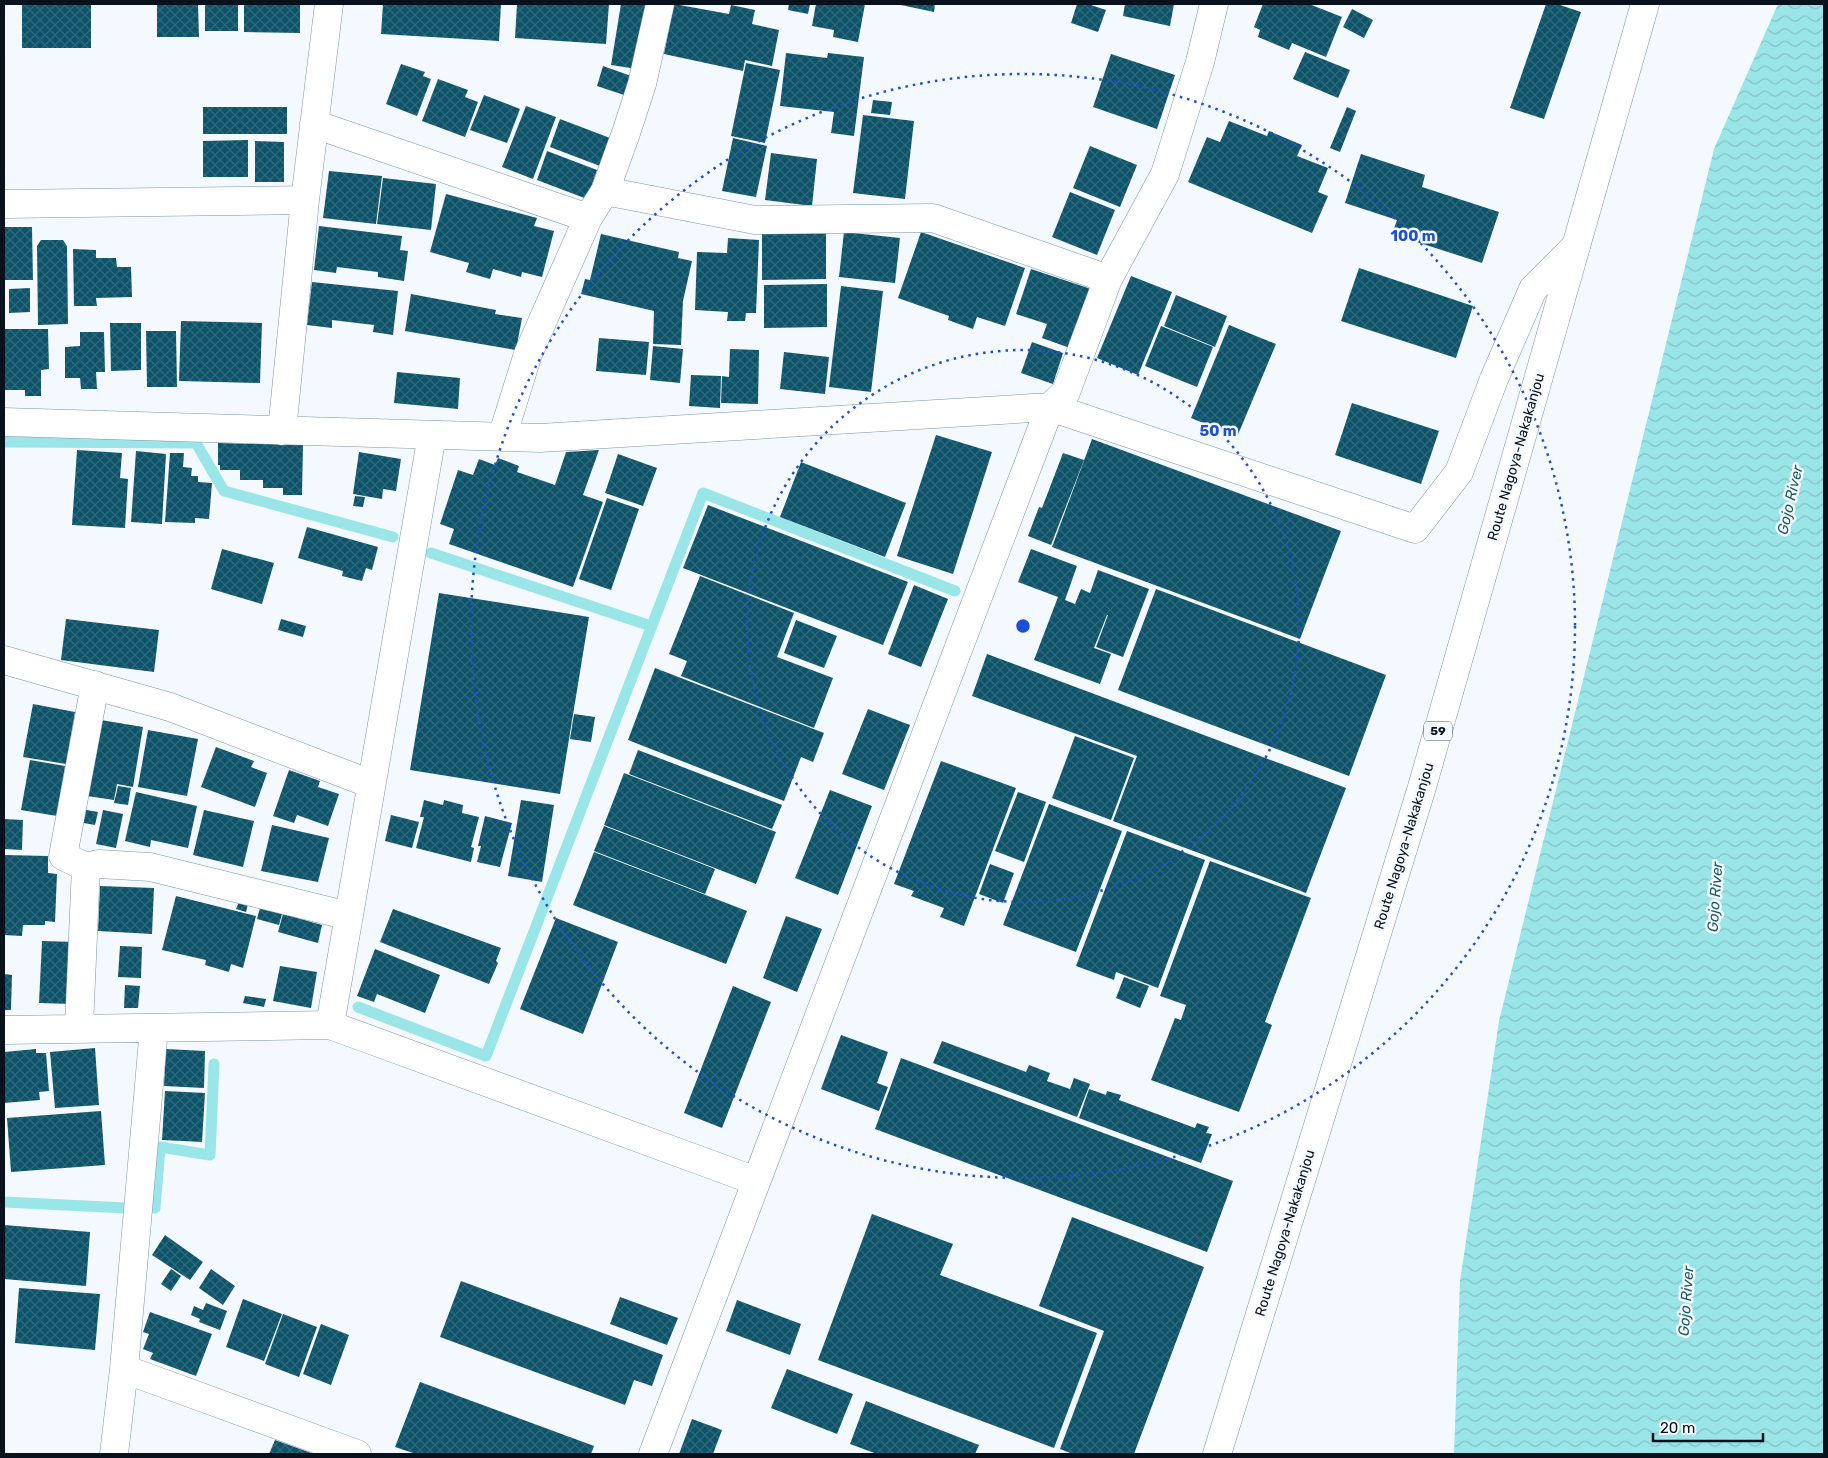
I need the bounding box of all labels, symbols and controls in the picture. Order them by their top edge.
text: 100 m [1391,227,1435,245]
street label: Route Nagoya-Nakakanjou [1484,371,1548,543]
text: 50 m [1200,422,1236,440]
water label: Gojo River [1773,462,1807,536]
centre of rings [1014,617,1032,635]
road number: 59 [1424,721,1452,740]
street label: Route Nagoya-Nakakanjou [1371,761,1437,931]
water label: Gojo River [1704,860,1727,933]
street label: Route Nagoya-Nakakanjou [1252,1148,1318,1318]
water label: Gojo River [1675,1264,1698,1337]
scale bar [1653,1410,1763,1442]
text: 20 m [1660,1419,1695,1437]

